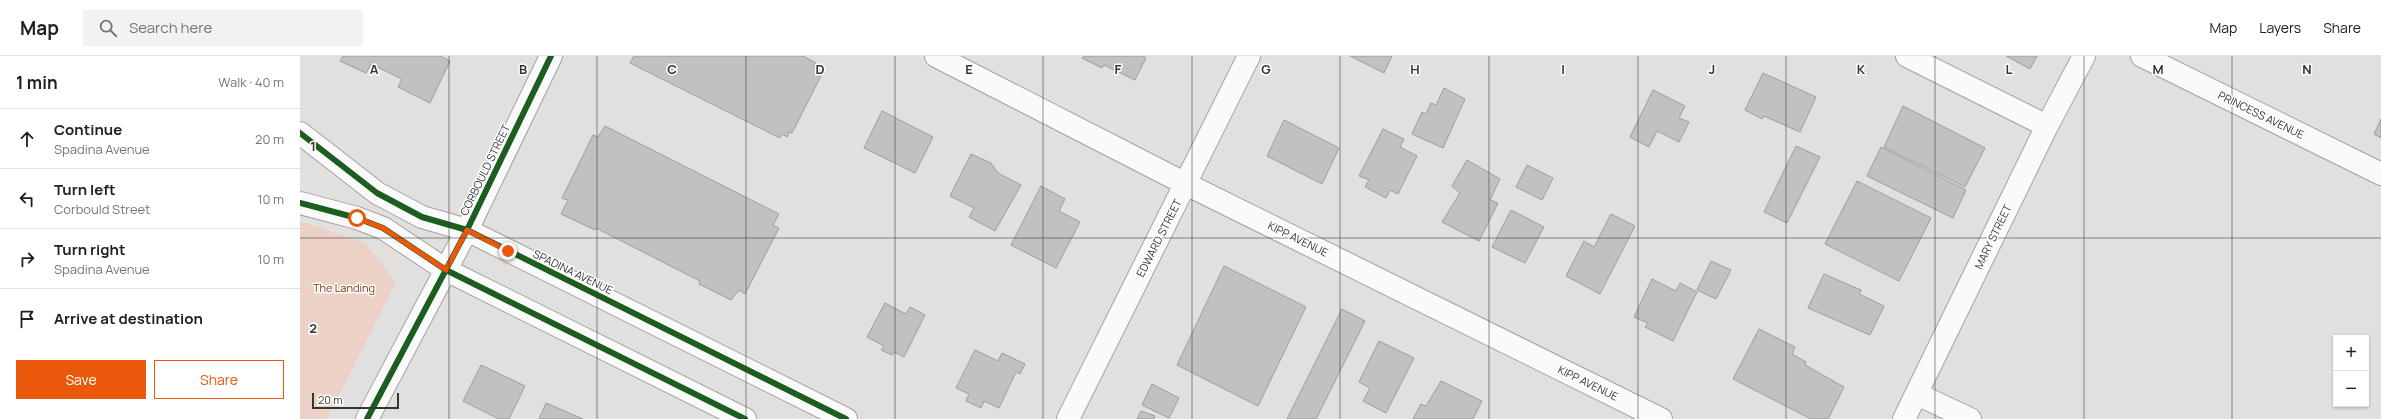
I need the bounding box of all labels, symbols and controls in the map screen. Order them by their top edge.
search box [83,10,363,46]
text: Map [20,15,59,41]
icon: search [97,17,119,39]
text: Search here [129,17,212,38]
text: Map [2209,18,2237,37]
text: Layers [2259,18,2301,37]
text: Share [2323,18,2361,37]
text: A [370,60,379,78]
text: B [519,60,527,78]
text: C [667,60,677,78]
text: D [815,60,825,78]
text: E [965,60,973,78]
text: F [1115,60,1122,78]
text: G [1261,60,1271,78]
text: H [1410,60,1420,78]
text: I [1561,60,1565,78]
text: J [1709,60,1715,78]
text: K [1857,60,1866,78]
text: L [2006,60,2013,78]
text: M [2152,60,2164,78]
text: N [2302,60,2312,78]
text: 1 min [16,71,58,94]
text: Walk · 40 m [218,73,284,91]
street label: PRINCESS AVENUE [2216,87,2307,142]
text: Continue [54,119,122,140]
street label: CORBOULD STREET [456,121,513,218]
icon: ahead [16,128,38,150]
text: 20 m [255,130,284,148]
text: 1 [310,137,316,155]
text: Spadina Avenue [54,140,150,158]
text: Turn left [54,179,116,200]
icon: left [16,188,38,210]
text: 10 m [257,190,284,208]
street label: EDWARD STREET [1132,196,1185,279]
text: Corbould Street [54,200,150,218]
street label: MARY STREET [1970,202,2015,272]
route start [348,209,366,227]
street label: KIPP AVENUE [1266,218,1331,260]
text: Turn right [54,239,125,260]
route end [499,242,517,260]
street label: SPADINA AVENUE [531,246,616,297]
icon: right [16,248,38,270]
text: 10 m [257,250,284,268]
text: Spadina Avenue [54,260,150,278]
park label: The Landing [313,280,375,295]
icon: arrive [16,308,38,330]
text: Arrive at destination [54,308,203,329]
text: 2 [309,319,317,337]
map controls [2333,335,2369,407]
button: + [2333,335,2369,371]
button: Save [16,360,146,399]
button: Share [154,360,284,399]
street label: KIPP AVENUE [1556,362,1621,404]
button: − [2333,371,2369,407]
scale bar [312,391,399,410]
text: 20 m [318,392,343,407]

